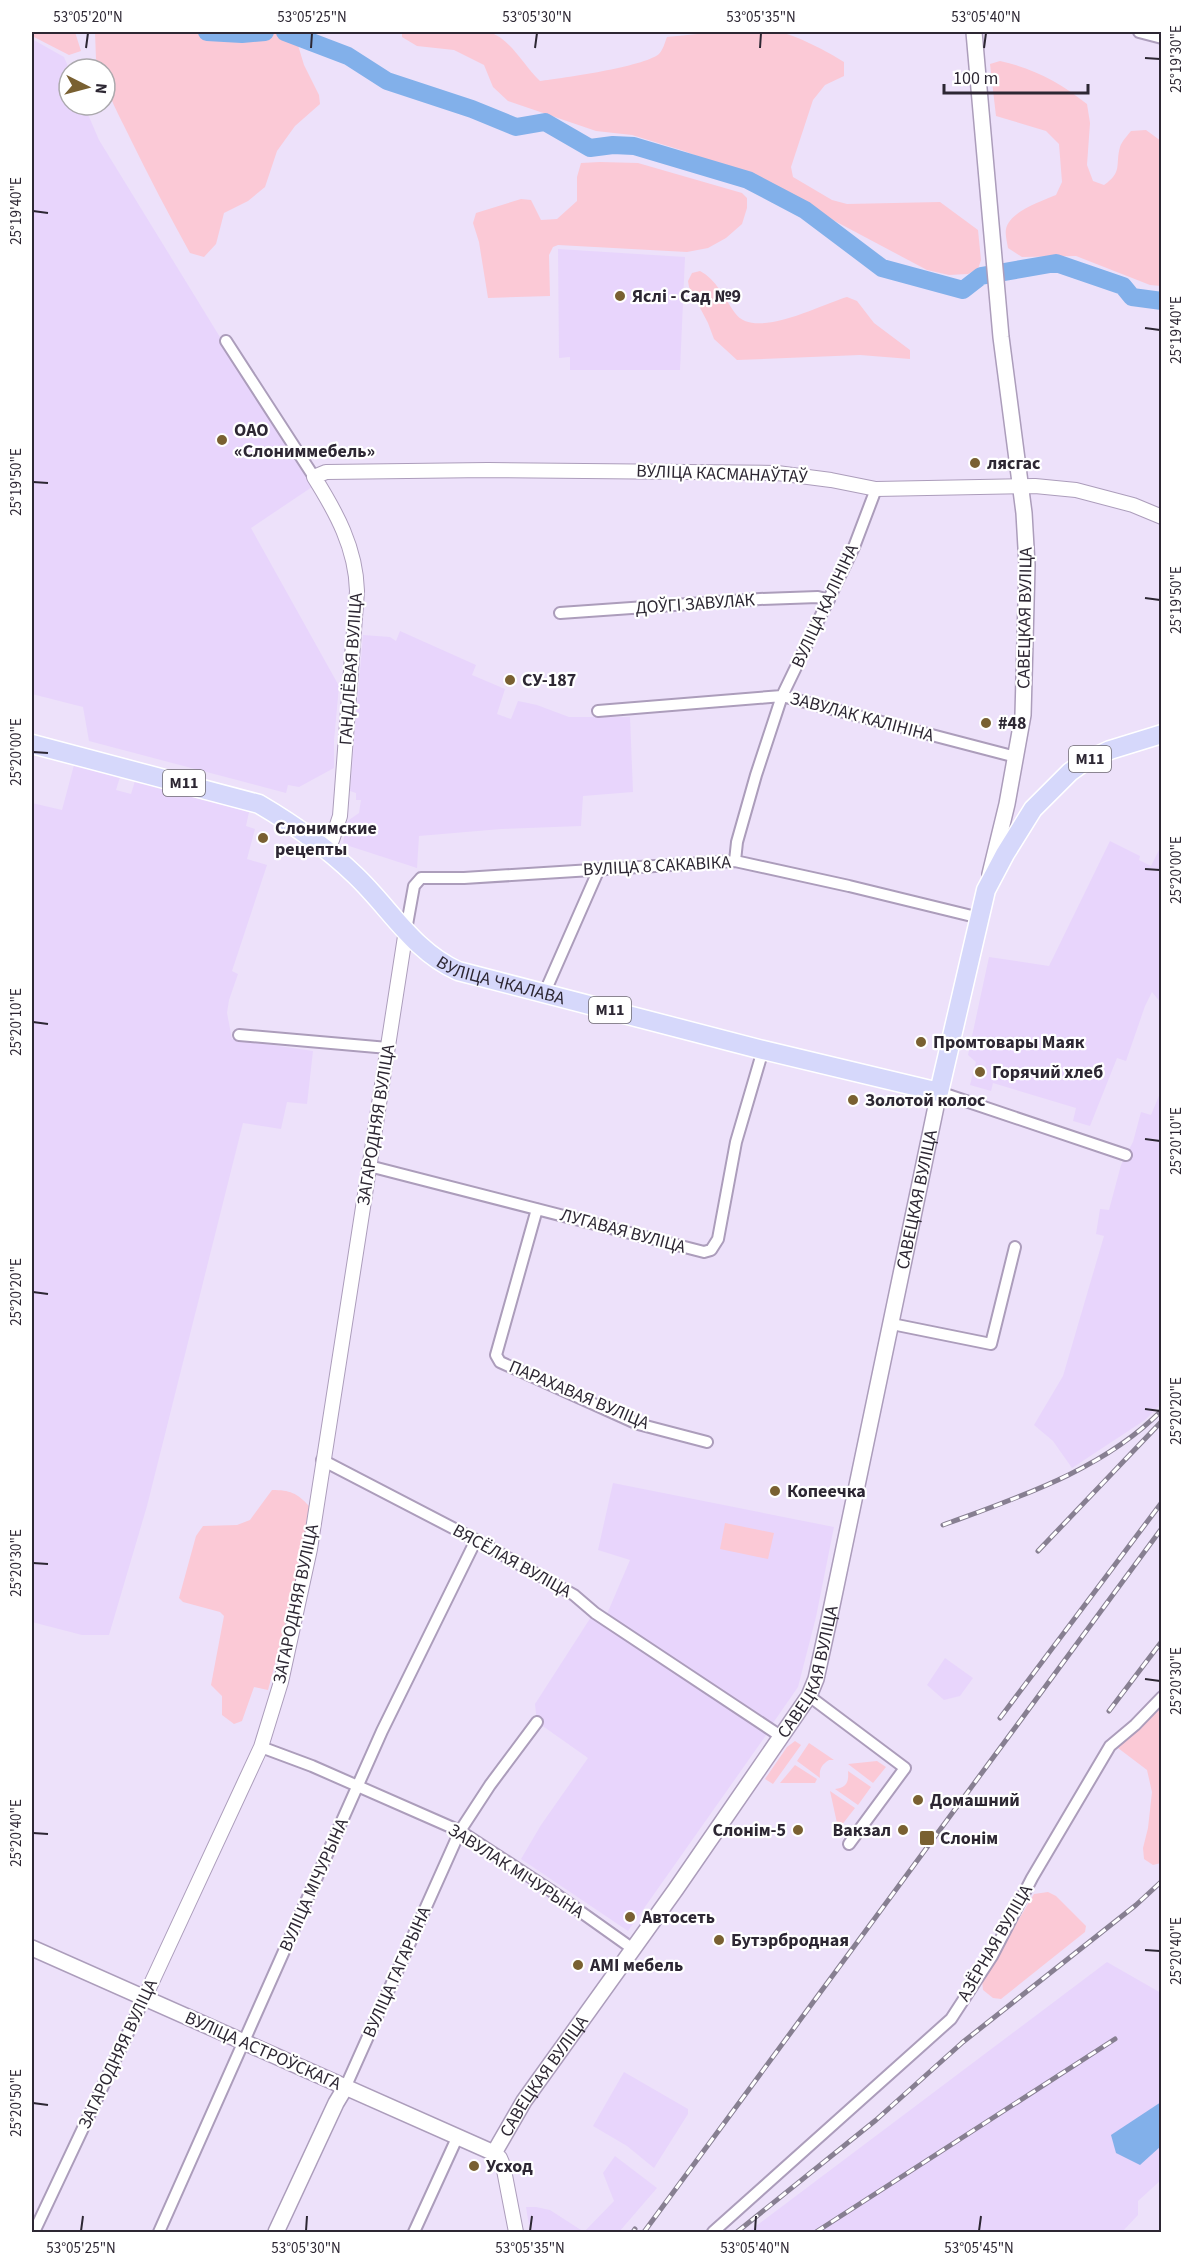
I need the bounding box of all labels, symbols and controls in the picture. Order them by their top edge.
text: 53°05'20"N [53,7,123,28]
text: 53°05'25"N [277,7,347,28]
text: 53°05'30"N [502,7,572,28]
text: 53°05'35"N [726,7,796,28]
text: 53°05'40"N [951,7,1021,28]
text: 25°19'30"E [1166,25,1187,93]
north arrow [57,57,117,117]
scale bar [944,57,1088,95]
text: 100 m [953,66,998,91]
text: N [89,82,112,95]
text: 25°19'40"E [6,177,27,245]
place label: Яслі - Сад №9 [632,284,741,309]
marker: Яслі - Сад №9 [613,289,627,303]
text: 25°19'40"E [1166,296,1187,364]
place label: ОАО «Слониммебель» [234,418,375,464]
marker: ОАО «Слониммебель» [215,433,229,447]
text: 25°19'50"E [6,448,27,516]
place label: лясгас [987,451,1041,476]
marker: лясгас [968,456,982,470]
street label: ВУЛІЦА КАСМАНАЎТАЎ [636,459,809,490]
street label: ВУЛІЦА КАЛІНІНА [785,540,865,672]
street label: САВЕЦКАЯ ВУЛІЦА [1011,547,1039,689]
text: 25°19'50"E [1166,566,1187,634]
street label: ДОЎГІ ЗАВУЛАК [634,587,756,621]
street label: ГАНДЛЁВАЯ ВУЛІЦА [333,592,369,746]
place label: СУ-187 [522,668,576,693]
marker: СУ-187 [503,673,517,687]
street label: ЗАВУЛАК КАЛІНІНА [787,686,937,748]
place label: #48 [998,711,1027,736]
marker: #48 [979,716,993,730]
text: 25°20'00"E [6,718,27,786]
road number: М11 [1069,746,1111,772]
road number: М11 [163,770,205,796]
place label: Слонимские рецепты [275,816,377,862]
marker: Слонимские рецепты [256,831,270,845]
text: 25°20'00"E [1166,836,1187,904]
street label: ВУЛІЦА 8 САКАВІКА [582,850,732,882]
street label: ВУЛІЦА ЧКАЛАВА [432,949,568,1011]
text: 25°20'10"E [6,988,27,1056]
road number: М11 [589,997,631,1023]
place label: Промтовары Маяк [933,1030,1085,1055]
marker: Промтовары Маяк [914,1035,928,1049]
street label: ЗАГАРОДНЯЯ ВУЛІЦА [351,1042,401,1207]
place label: Горячий хлеб [992,1060,1103,1085]
marker: Горячий хлеб [973,1065,987,1079]
place label: Золотой колос [865,1088,986,1113]
marker: Золотой колос [846,1093,860,1107]
text: 25°20'10"E [1166,1107,1187,1175]
street label: САВЕЦКАЯ ВУЛІЦА [890,1127,943,1272]
street label: ЛУГАВАЯ ВУЛІЦА [558,1202,689,1260]
text: 25°20'20"E [6,1258,27,1326]
street label: ПАРАХАВАЯ ВУЛІЦА [505,1354,653,1436]
text: 25°20'20"E [1166,1377,1187,1445]
place label: Копеечка [787,1479,866,1504]
marker: Копеечка [768,1484,782,1498]
street label: ВЯСЁЛАЯ ВУЛІЦА [448,1518,576,1604]
street label: ЗАГАРОДНЯЯ ВУЛІЦА [267,1522,325,1686]
text: 25°20'30"E [6,1529,27,1597]
street label: САВЕЦКАЯ ВУЛІЦА [771,1603,844,1743]
text: 25°20'30"E [1166,1647,1187,1715]
place label: Домашний [930,1788,1020,1813]
marker: Домашний [911,1793,925,1807]
text: 25°20'40"E [6,1799,27,1867]
street label: ВУЛІЦА МІЧУРЫНА [273,1814,355,1956]
street label: ЗАВУЛАК МІЧУРЫНА [443,1818,589,1924]
place label: Слонім-5 [712,1818,786,1843]
place label: Вакзал [832,1818,891,1843]
marker: Слонім-5 [791,1823,805,1837]
marker: Вакзал [896,1823,910,1837]
place label: Слонім [940,1826,998,1851]
marker: Слонім [918,1829,936,1847]
street label: АЗЁРНАЯ ВУЛІЦА [951,1880,1039,2006]
street label: ВУЛІЦА ГАГАРЫНА [357,1902,437,2042]
place label: Автосеть [641,1905,715,1930]
marker: Автосеть [623,1910,637,1924]
text: 25°20'40"E [1166,1917,1187,1985]
place label: Бутэрбродная [731,1928,849,1953]
marker: Бутэрбродная [712,1933,726,1947]
place label: AMI мебель [589,1953,683,1978]
marker: AMI мебель [571,1958,585,1972]
street label: ЗАГАРОДНЯЯ ВУЛІЦА [72,1975,164,2133]
street label: ВУЛІЦА АСТРОЎСКАГА [181,2005,345,2097]
street label: САВЕЦКАЯ ВУЛІЦА [493,2010,594,2141]
text: 25°20'50"E [6,2069,27,2137]
place label: Усход [486,2154,533,2179]
marker: Усход [467,2159,481,2173]
text: 53°05'25"N [46,2238,116,2259]
text: 53°05'30"N [271,2238,341,2259]
text: 53°05'35"N [495,2238,565,2259]
text: 53°05'40"N [720,2238,790,2259]
text: 53°05'45"N [944,2238,1014,2259]

